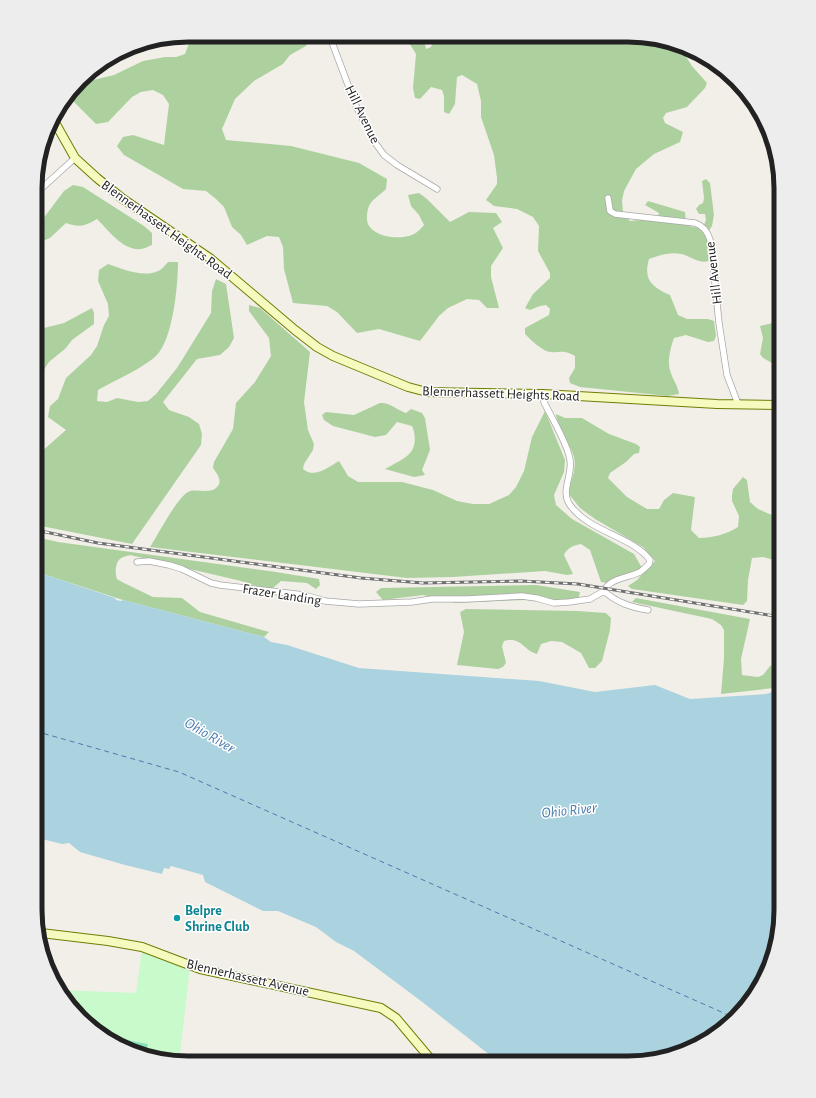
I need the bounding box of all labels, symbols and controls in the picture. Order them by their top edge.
street label: Hill Avenue [342,83,382,146]
street label: Blennerhassett Heights Road [99,178,234,282]
street label: Hill Avenue [703,241,725,305]
street label: Blennerhassett Heights Road [422,384,580,404]
street label: Frazer Landing [242,582,322,608]
water label: Ohio River [182,715,238,756]
water label: Ohio River [541,800,599,821]
place label: Belpre Shrine Club [185,904,250,934]
marker: Belpre Shrine Club [172,913,182,923]
street label: Blennerhassett Avenue [185,957,310,999]

